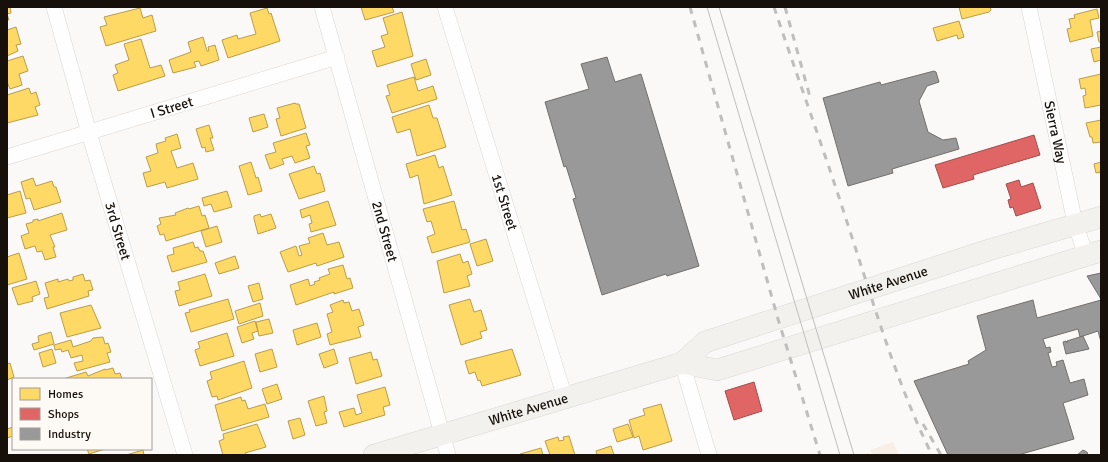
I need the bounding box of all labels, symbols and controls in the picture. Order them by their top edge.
street label: I Street [148,93,195,122]
street label: Sierra Way [1040,99,1070,166]
street label: 1st Street [488,172,521,233]
street label: 2nd Street [368,199,401,264]
street label: 3rd Street [101,200,134,262]
street label: White Avenue [847,262,930,304]
legend [12,378,152,450]
text: Homes [48,387,83,402]
street label: White Avenue [487,390,570,429]
text: Shops [48,407,79,422]
text: Industry [48,427,91,442]

